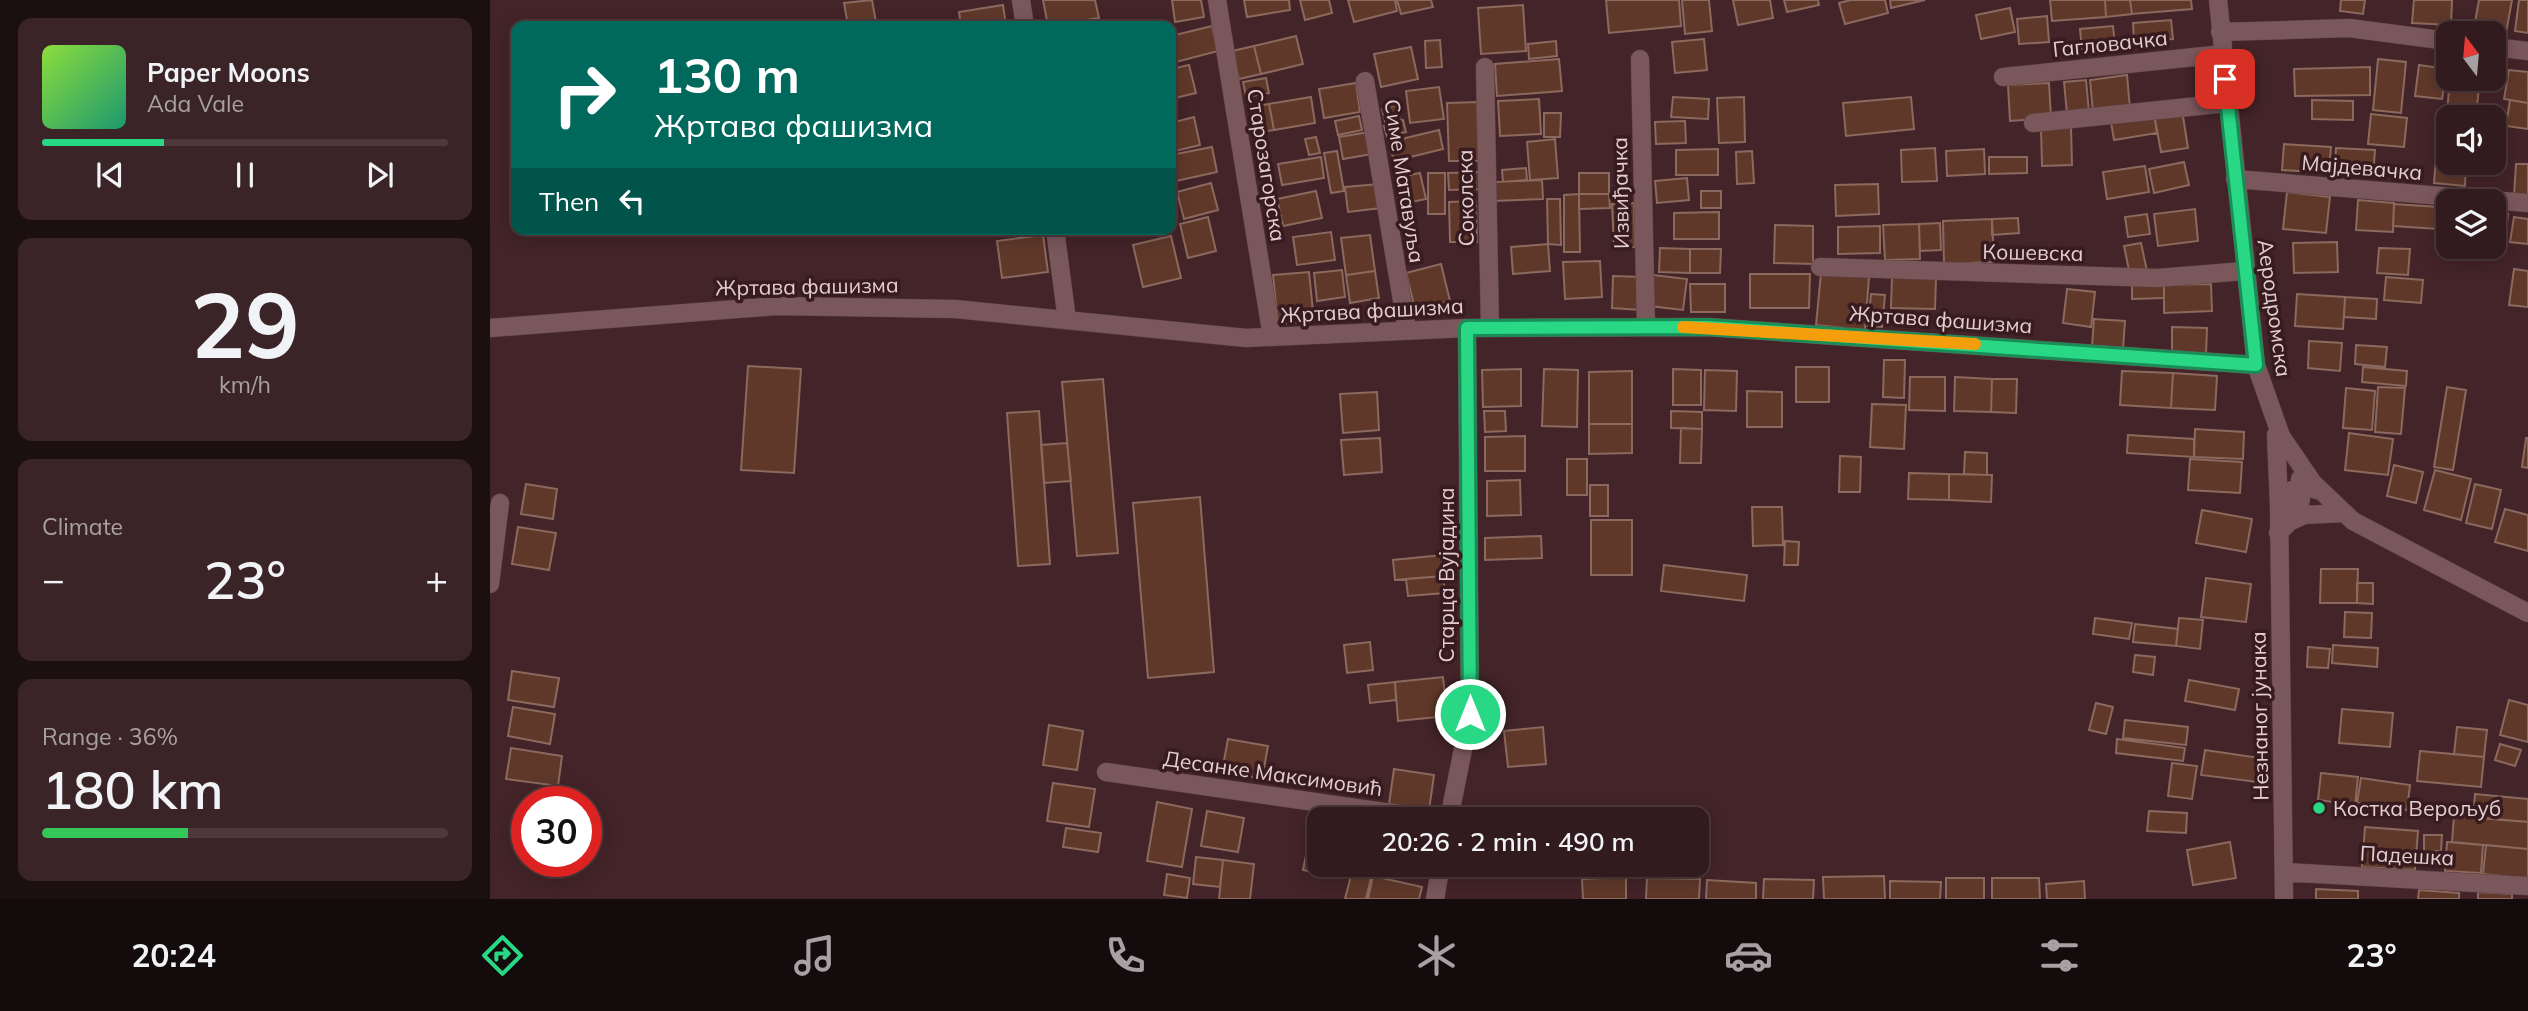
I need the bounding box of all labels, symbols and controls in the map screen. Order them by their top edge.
north arrow [2436,21,2506,91]
map controls [2436,21,2506,259]
street label: Гагловачка [2051,24,2169,62]
text: 130 m [654,44,800,105]
icon: right [539,49,630,140]
pin [2195,49,2255,109]
text: Paper Moons [147,56,310,89]
icon: arrive [2206,60,2244,98]
street label: Старозагорска [1242,87,1292,243]
text: Ada Vale [147,89,244,118]
street label: Симе Матавуља [1379,97,1431,265]
text: Жртава фашизма [654,105,933,145]
button: sound [2436,105,2506,175]
street label: Извиђачка [1606,137,1634,249]
street label: Соколска [1451,149,1479,247]
street label: Мајдевачка [2301,149,2423,185]
icon: previous [91,156,129,194]
icon: pause [226,156,264,194]
icon: next [361,156,399,194]
icon: left [613,182,651,220]
text: Then [539,185,599,218]
button: layers [2436,189,2506,259]
street label: Кошевска [1982,238,2084,266]
street label: Аеродромска [2252,238,2298,378]
text: 29 [190,267,300,381]
street label: Жртава фашизма [715,271,899,301]
street label: Жртава фашизма [1280,292,1464,328]
street label: Жртава фашизма [1849,300,2033,338]
text: km/h [219,370,271,399]
street label: Старца Вујадина [1433,488,1459,662]
text: Climate [42,512,123,541]
text: 23° [204,547,286,612]
text: − [42,555,65,603]
text: + [425,555,448,603]
street label: Незнаног јунака [2245,631,2273,801]
position arrow [1433,677,1507,751]
text: Range · 36% [42,722,178,751]
street label: Десанке Максимовић [1162,745,1384,801]
text: 180 km [42,757,223,822]
speed limit sign: 30 [511,786,602,877]
place label: Костка Верољуб [2333,795,2501,821]
marker: Костка Верољуб [2311,800,2327,816]
text: 20:26 · 2 min · 490 m [1381,825,1635,858]
street label: Падешка [2359,840,2455,870]
icon: directions [478,931,527,980]
icon: music [790,931,839,980]
icon: phone [1101,931,1150,980]
icon: climate [1412,931,1461,980]
icon: car [1724,931,1773,980]
icon: filters [2035,931,2084,980]
text: 20:24 [131,935,216,975]
text: 23° [2346,935,2397,975]

